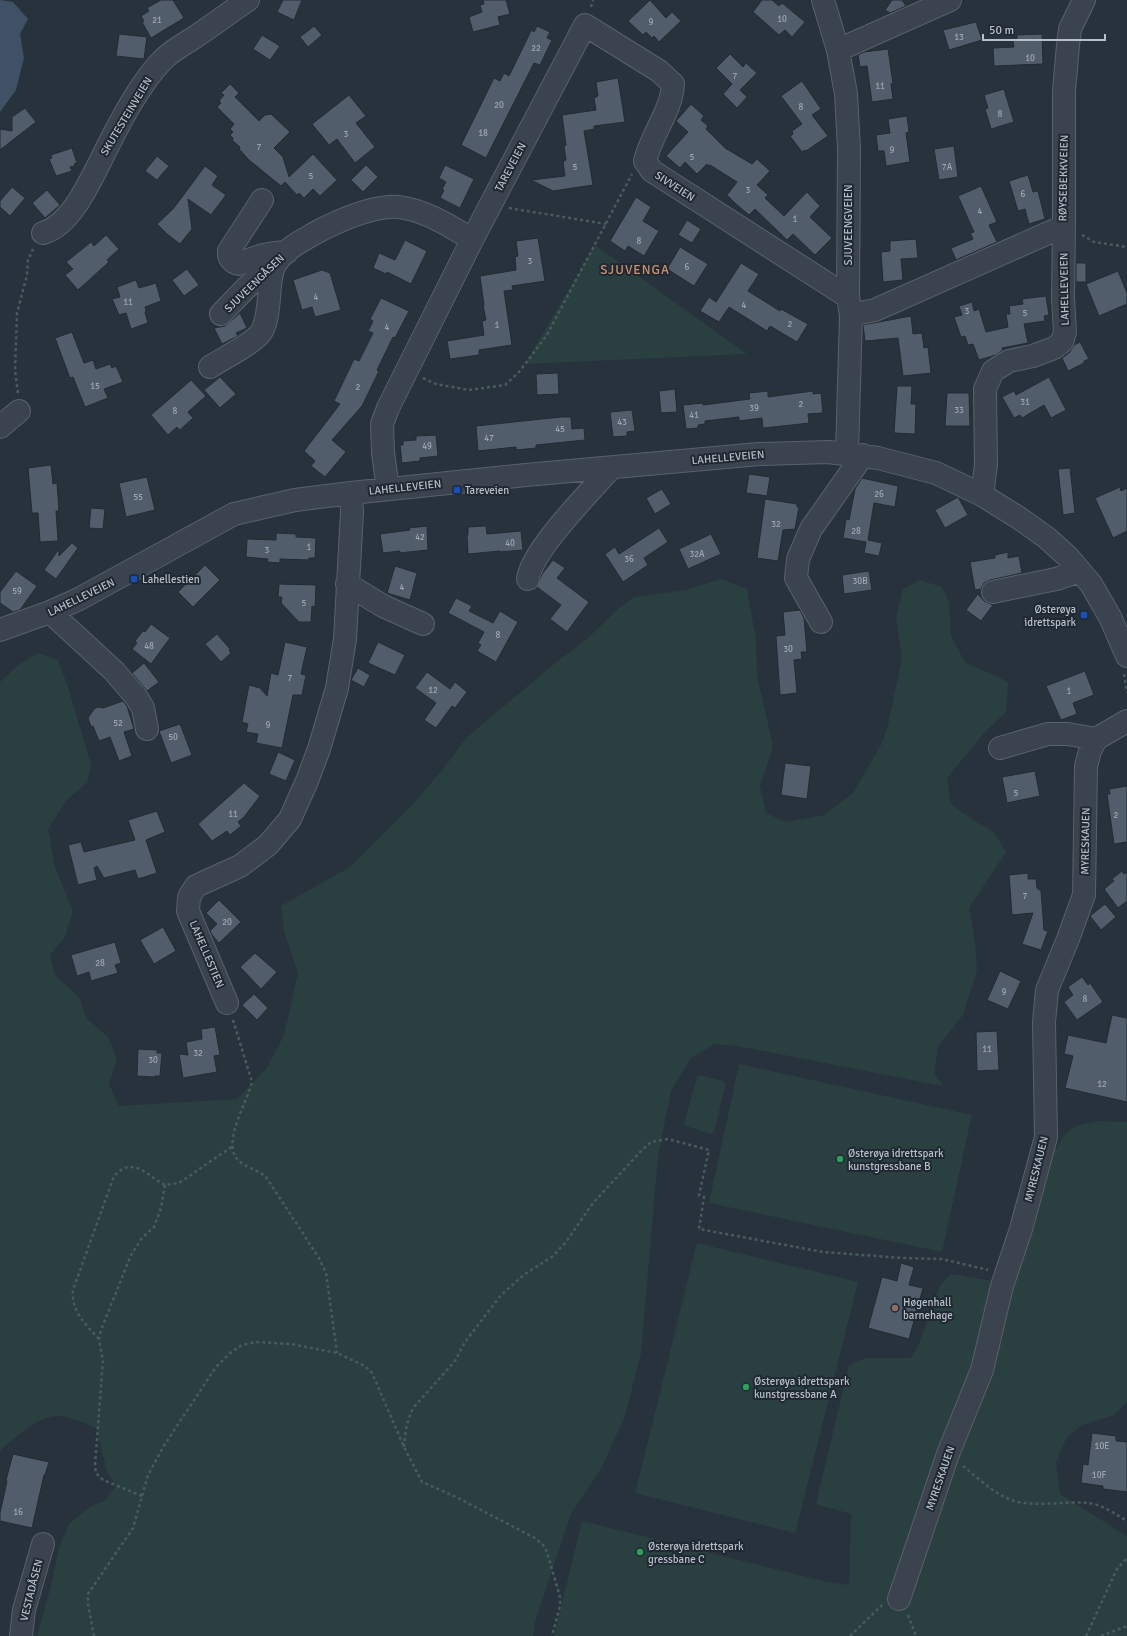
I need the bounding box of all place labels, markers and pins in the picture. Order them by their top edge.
place label: Tareveien [465,484,509,497]
marker: Tareveien [452,485,462,495]
place label: Lahellestien [142,573,200,586]
marker: Lahellestien [129,574,139,584]
place label: Østerøya idrettspark [1024,603,1076,629]
marker: Østerøya idrettspark [1079,610,1089,620]
place label: Østerøya idrettspark kunstgressbane B [848,1147,944,1173]
marker: Østerøya idrettspark kunstgressbane B [835,1154,845,1164]
place label: Høgenhall barnehage [903,1296,953,1322]
marker: Høgenhall barnehage [890,1303,900,1313]
place label: Østerøya idrettspark kunstgressbane A [754,1375,850,1401]
marker: Østerøya idrettspark kunstgressbane A [741,1382,751,1392]
place label: Østerøya idrettspark gressbane C [648,1540,744,1566]
marker: Østerøya idrettspark gressbane C [635,1547,645,1557]

